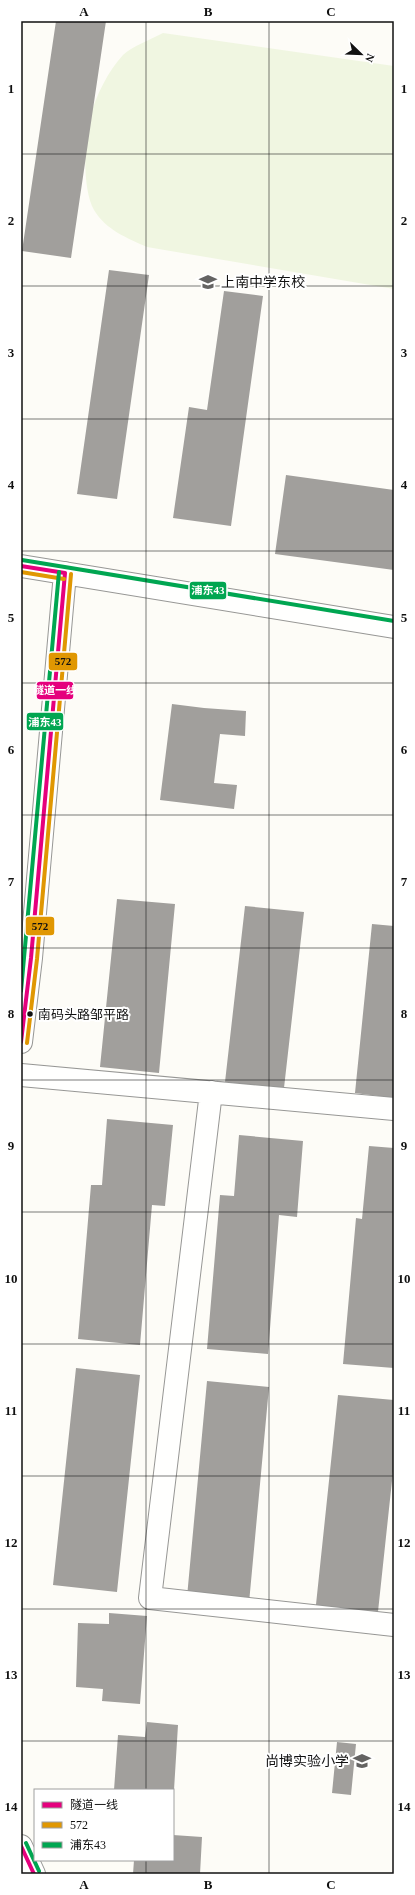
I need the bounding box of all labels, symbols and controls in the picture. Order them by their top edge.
text: A [79,4,89,19]
text: B [204,4,213,19]
text: C [326,4,336,19]
north arrow [341,34,381,74]
text: N [363,52,377,64]
text: 1 [8,81,14,96]
text: 1 [401,81,407,96]
text: 2 [8,213,14,228]
text: 2 [401,213,407,228]
school or university icon: 上南中学东校 [198,272,218,292]
place label: 上南中学东校 [221,274,305,290]
text: 3 [8,345,15,360]
text: 3 [401,345,408,360]
text: 4 [8,477,15,492]
text: 4 [401,477,408,492]
line badge: 浦东43 [189,581,227,600]
text: 浦东43 [192,584,225,596]
text: 5 [8,610,15,625]
text: 5 [401,610,408,625]
line badge: 572 [48,652,78,671]
text: 572 [55,655,72,667]
line badge: 隧道一线 [36,681,74,700]
text: 隧道一线 [33,684,77,696]
line badge: 浦东43 [26,712,64,731]
text: 浦东43 [29,716,62,728]
text: 6 [8,742,15,757]
text: 6 [401,742,408,757]
text: 7 [8,874,15,889]
text: 7 [401,874,408,889]
line badge: 572 [25,916,55,936]
text: 572 [32,920,49,932]
text: 8 [8,1006,15,1021]
text: 8 [401,1006,408,1021]
place label: 南码头路邹平路 [38,1007,129,1022]
marker: 南码头路邹平路 [25,1009,35,1019]
text: 9 [8,1138,15,1153]
text: 9 [401,1138,408,1153]
text: 10 [5,1271,18,1286]
text: 10 [398,1271,411,1286]
text: 11 [5,1403,17,1418]
text: 11 [398,1403,410,1418]
text: 12 [5,1535,18,1550]
text: 12 [398,1535,411,1550]
text: 13 [5,1667,18,1682]
text: 13 [398,1667,411,1682]
school or university icon: 尚博实验小学 [352,1751,372,1771]
place label: 尚博实验小学 [265,1753,349,1769]
legend [34,1789,174,1861]
text: 隧道一线 [70,1798,118,1812]
text: 14 [5,1799,18,1814]
text: 14 [398,1799,411,1814]
text: 572 [70,1818,88,1832]
text: 浦东43 [70,1838,106,1852]
text: A [79,1877,89,1892]
text: B [204,1877,213,1892]
text: C [326,1877,336,1892]

